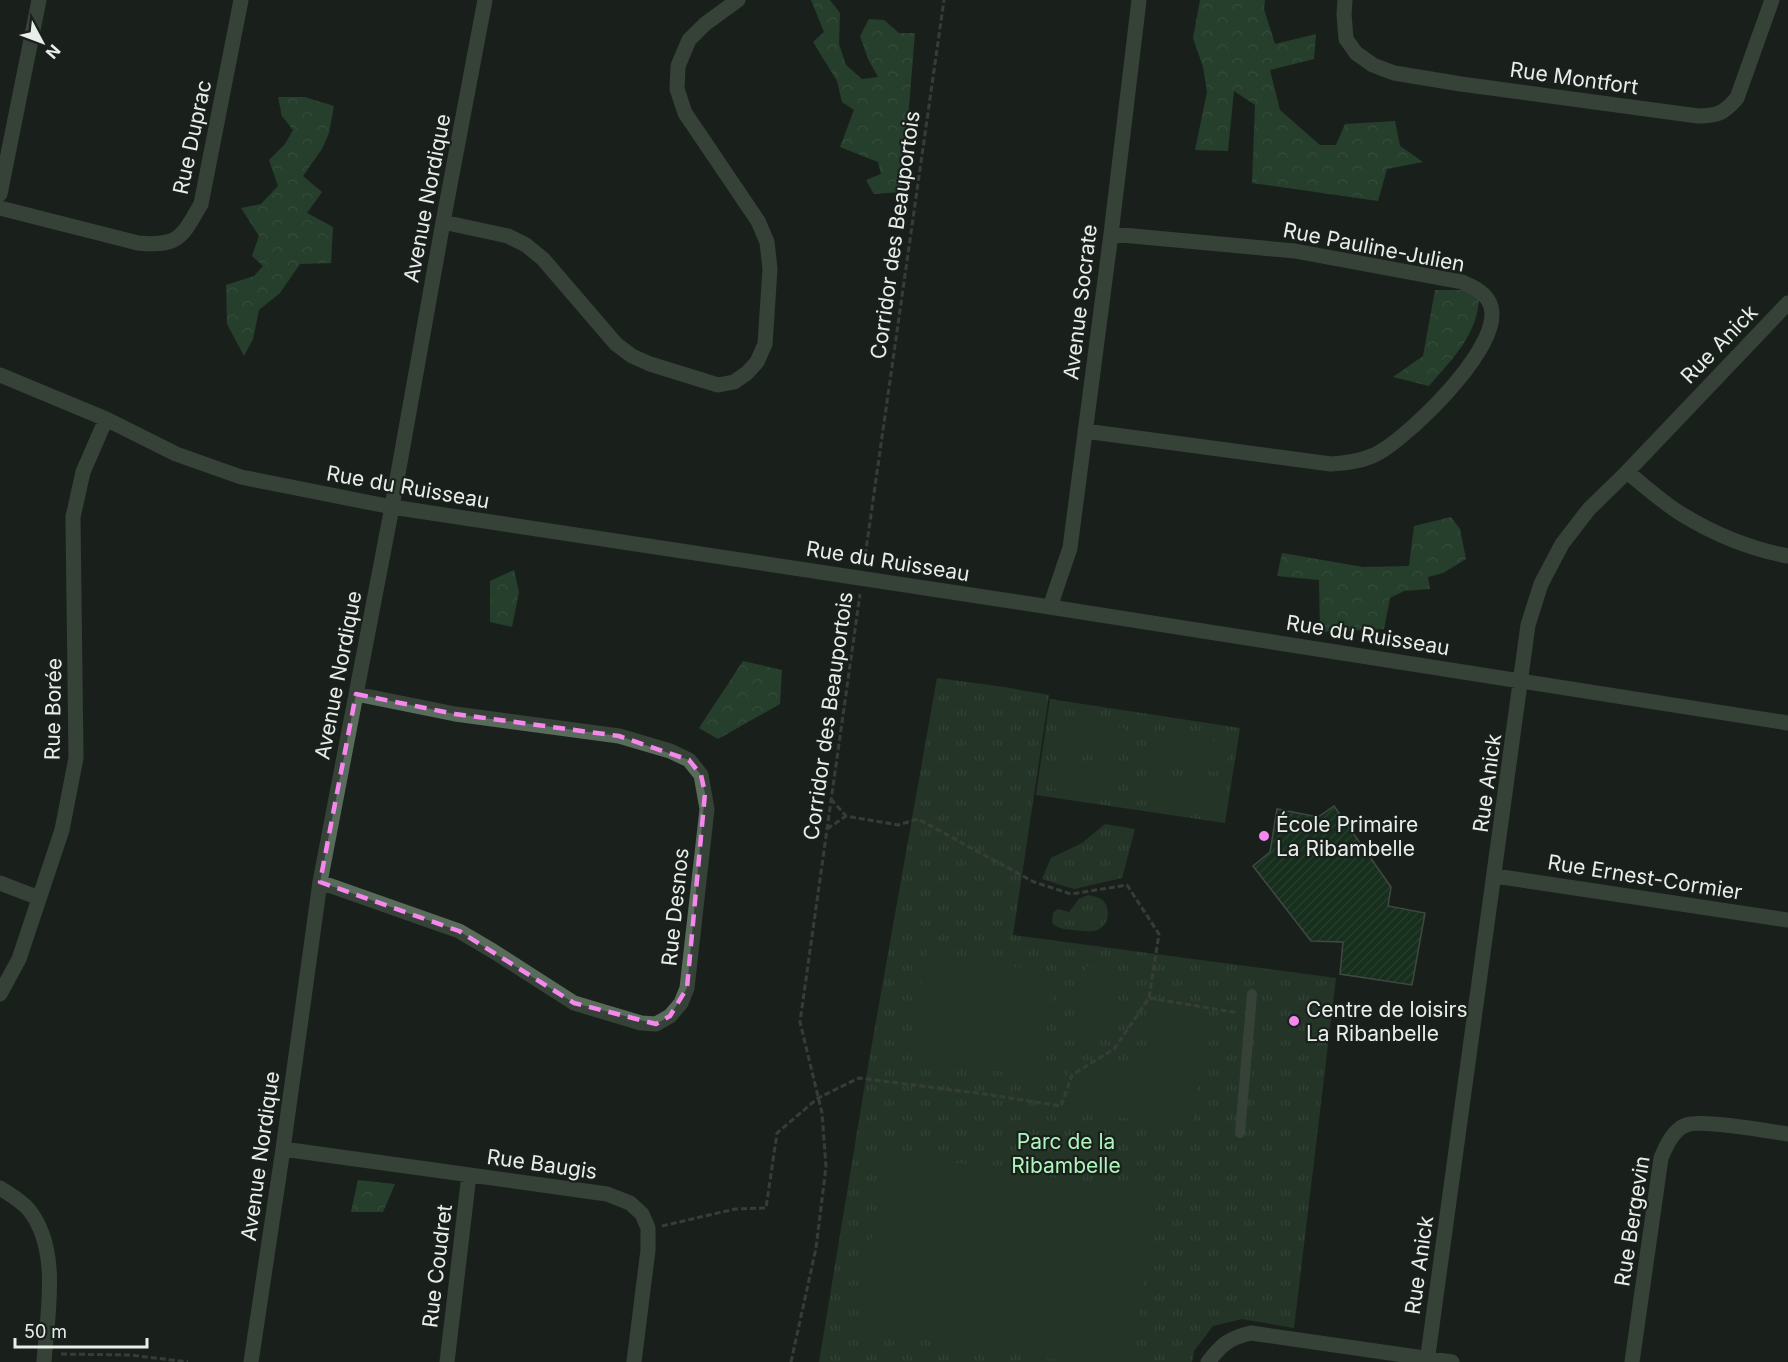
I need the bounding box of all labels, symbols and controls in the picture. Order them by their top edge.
north arrow [12,12,72,72]
text: N [42,41,65,63]
street label: Rue Montfort [1508,57,1640,99]
street label: Rue Duprac [168,78,216,196]
street label: Corridor des Beauportois [865,109,925,361]
street label: Avenue Nordique [398,112,456,284]
street label: Rue Pauline-Julien [1281,217,1467,277]
street label: Avenue Socrate [1058,223,1102,381]
street label: Rue Anick [1675,299,1763,389]
street label: Rue du Ruisseau [325,460,491,514]
street label: Rue du Ruisseau [805,536,971,586]
street label: Avenue Nordique [309,589,367,761]
street label: Corridor des Beauportois [798,590,858,842]
street label: Rue du Ruisseau [1285,610,1451,660]
street label: Rue Borée [40,658,66,760]
street label: Rue Anick [1468,731,1506,834]
place label: École Primaire La Ribambelle [1276,811,1418,861]
marker: École Primaire La Ribambelle [1257,829,1271,843]
street label: Rue Desnos [656,847,694,967]
street label: Rue Ernest-Cormier [1546,849,1744,905]
place label: Centre de loisirs La Ribanbelle [1306,997,1468,1046]
marker: Centre de loisirs La Ribanbelle [1287,1014,1301,1028]
street label: Avenue Nordique [236,1070,284,1242]
park label: Parc de la Ribambelle [1011,1129,1121,1178]
street label: Rue Baugis [485,1144,599,1184]
street label: Rue Bergevin [1609,1154,1655,1288]
street label: Rue Coudret [417,1203,457,1329]
street label: Rue Anick [1400,1213,1438,1316]
scale bar [15,1311,147,1349]
text: 50 m [24,1321,67,1342]

